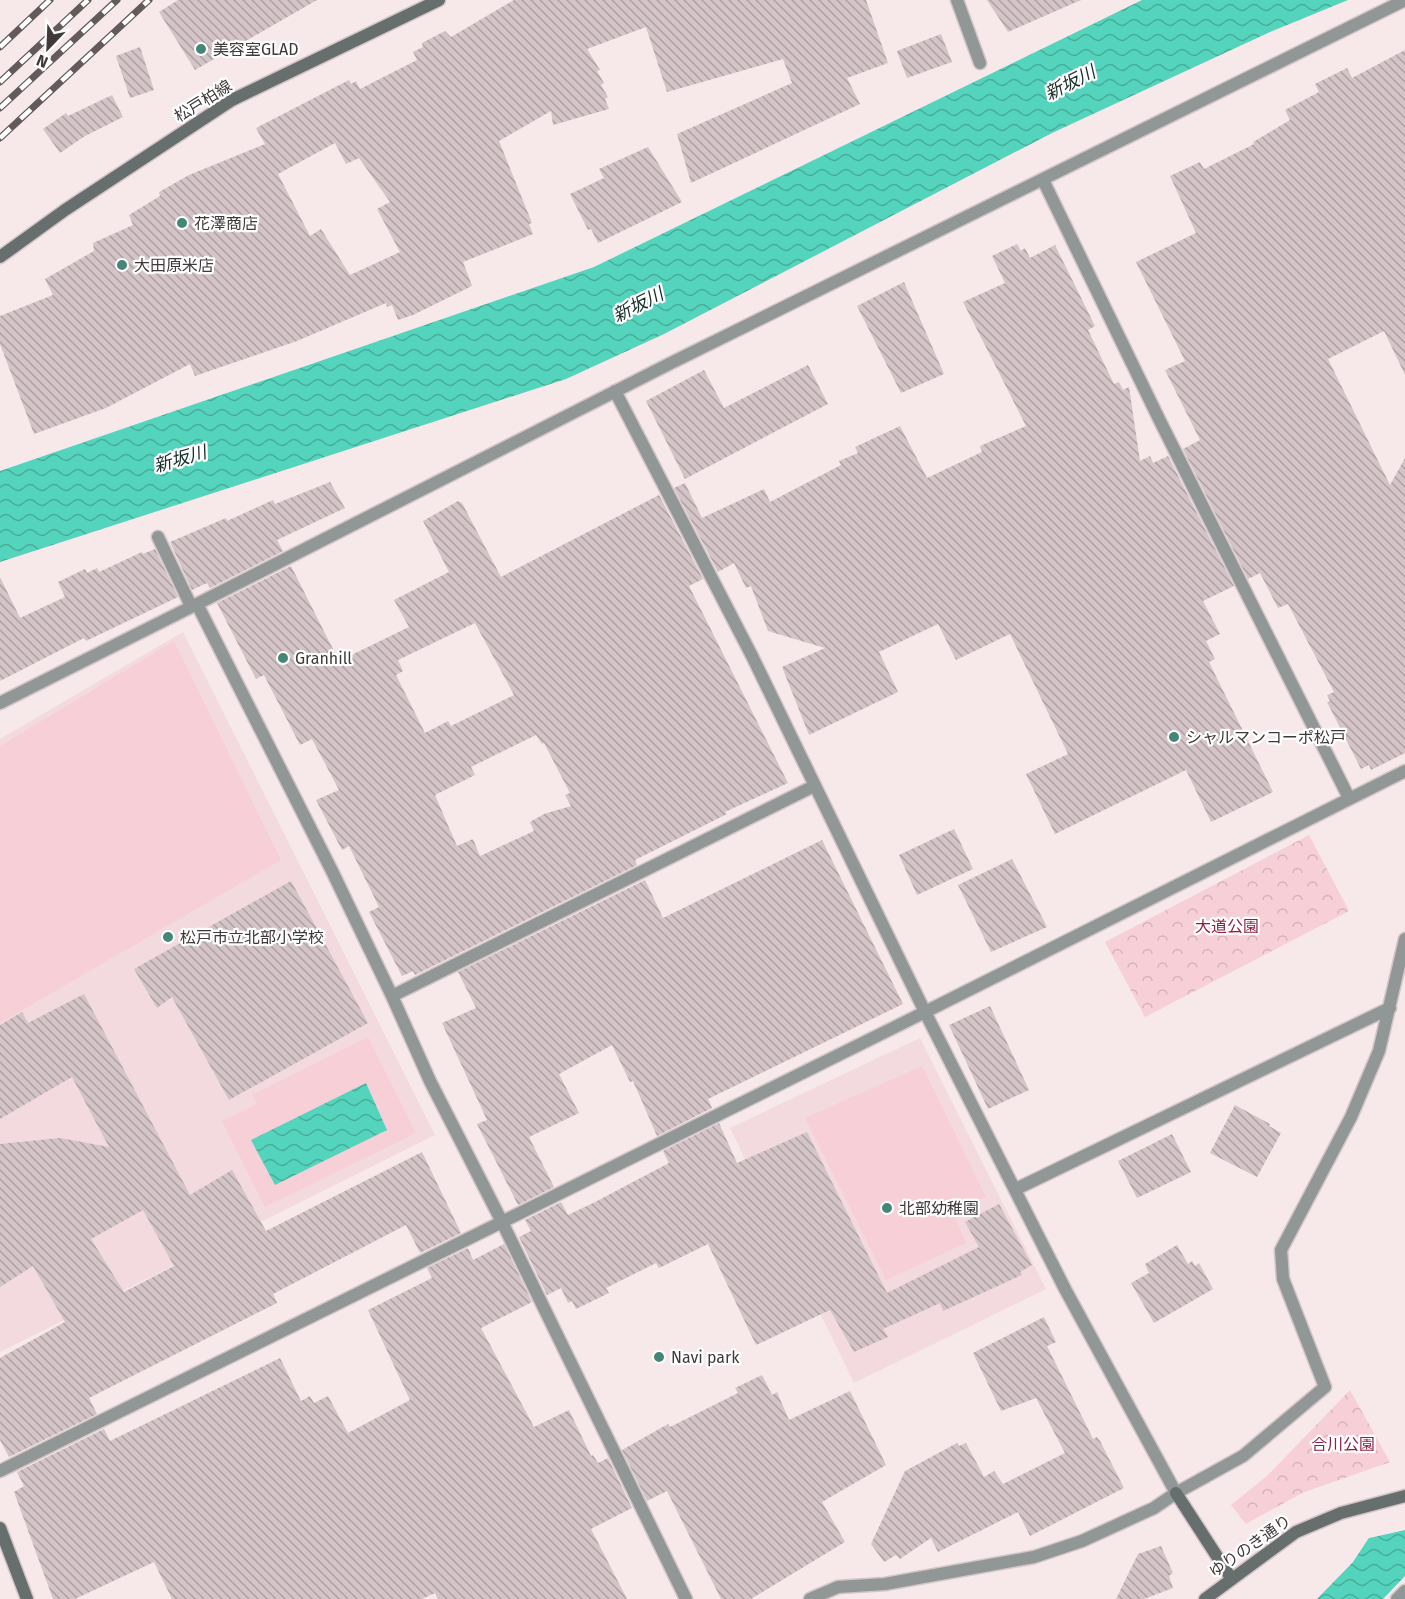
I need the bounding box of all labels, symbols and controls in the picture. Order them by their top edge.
north arrow [18,18,78,78]
place label: 美容室GLAD [213,40,299,59]
marker: 美容室GLAD [194,42,208,56]
text: N [34,51,51,72]
water label: 新坂川 [1041,60,1101,105]
street label: 松戸柏線 [171,76,235,126]
place label: 花澤商店 [194,214,258,233]
marker: 花澤商店 [175,216,189,230]
place label: 大田原米店 [134,256,214,275]
marker: 大田原米店 [115,258,129,272]
water label: 新坂川 [609,282,669,327]
water label: 新坂川 [151,440,211,477]
place label: Granhill [295,649,352,668]
marker: Granhill [276,651,290,665]
place label: シャルマンコーポ松戸 [1186,728,1346,747]
marker: シャルマンコーポ松戸 [1167,730,1181,744]
park label: 大道公園 [1195,917,1259,936]
place label: 松戸市立北部小学校 [180,928,324,947]
marker: 松戸市立北部小学校 [161,930,175,944]
place label: 北部幼稚園 [899,1199,979,1218]
marker: 北部幼稚園 [880,1201,894,1215]
place label: Navi park [671,1348,740,1367]
marker: Navi park [652,1350,666,1364]
park label: 合川公園 [1311,1435,1375,1454]
street label: ゆりのき通り [1205,1511,1295,1581]

